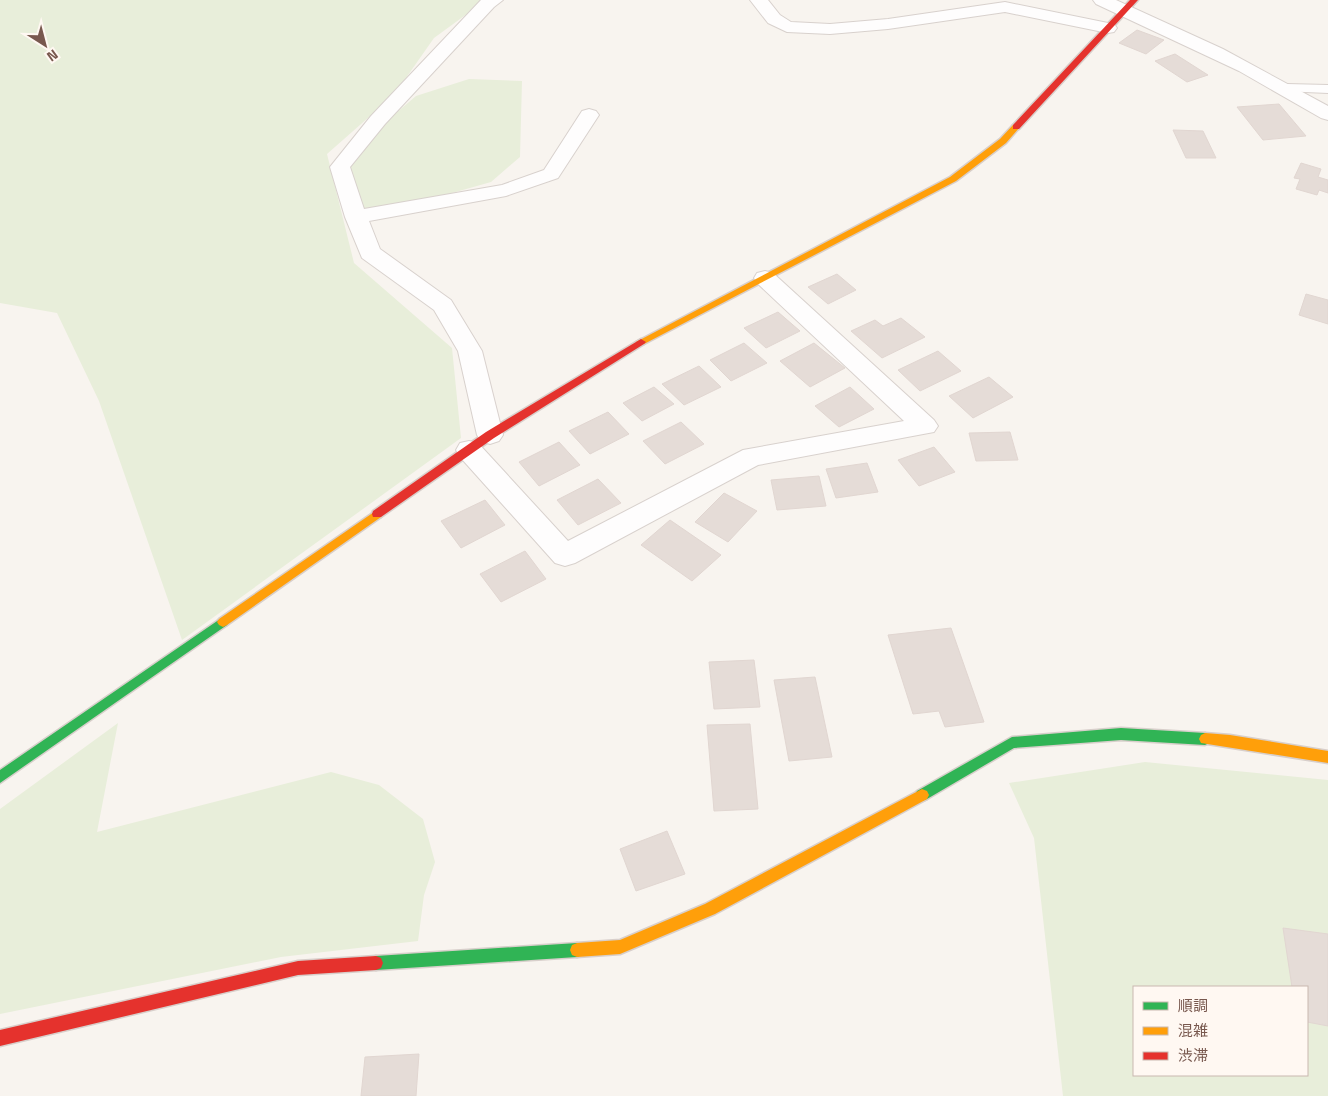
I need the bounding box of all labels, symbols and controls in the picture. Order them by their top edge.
north arrow [20,20,70,70]
text: N [43,45,63,67]
legend [1133,986,1308,1076]
text: 順調 [1178,994,1208,1017]
text: 混雑 [1178,1019,1208,1042]
text: 渋滞 [1178,1044,1208,1067]

